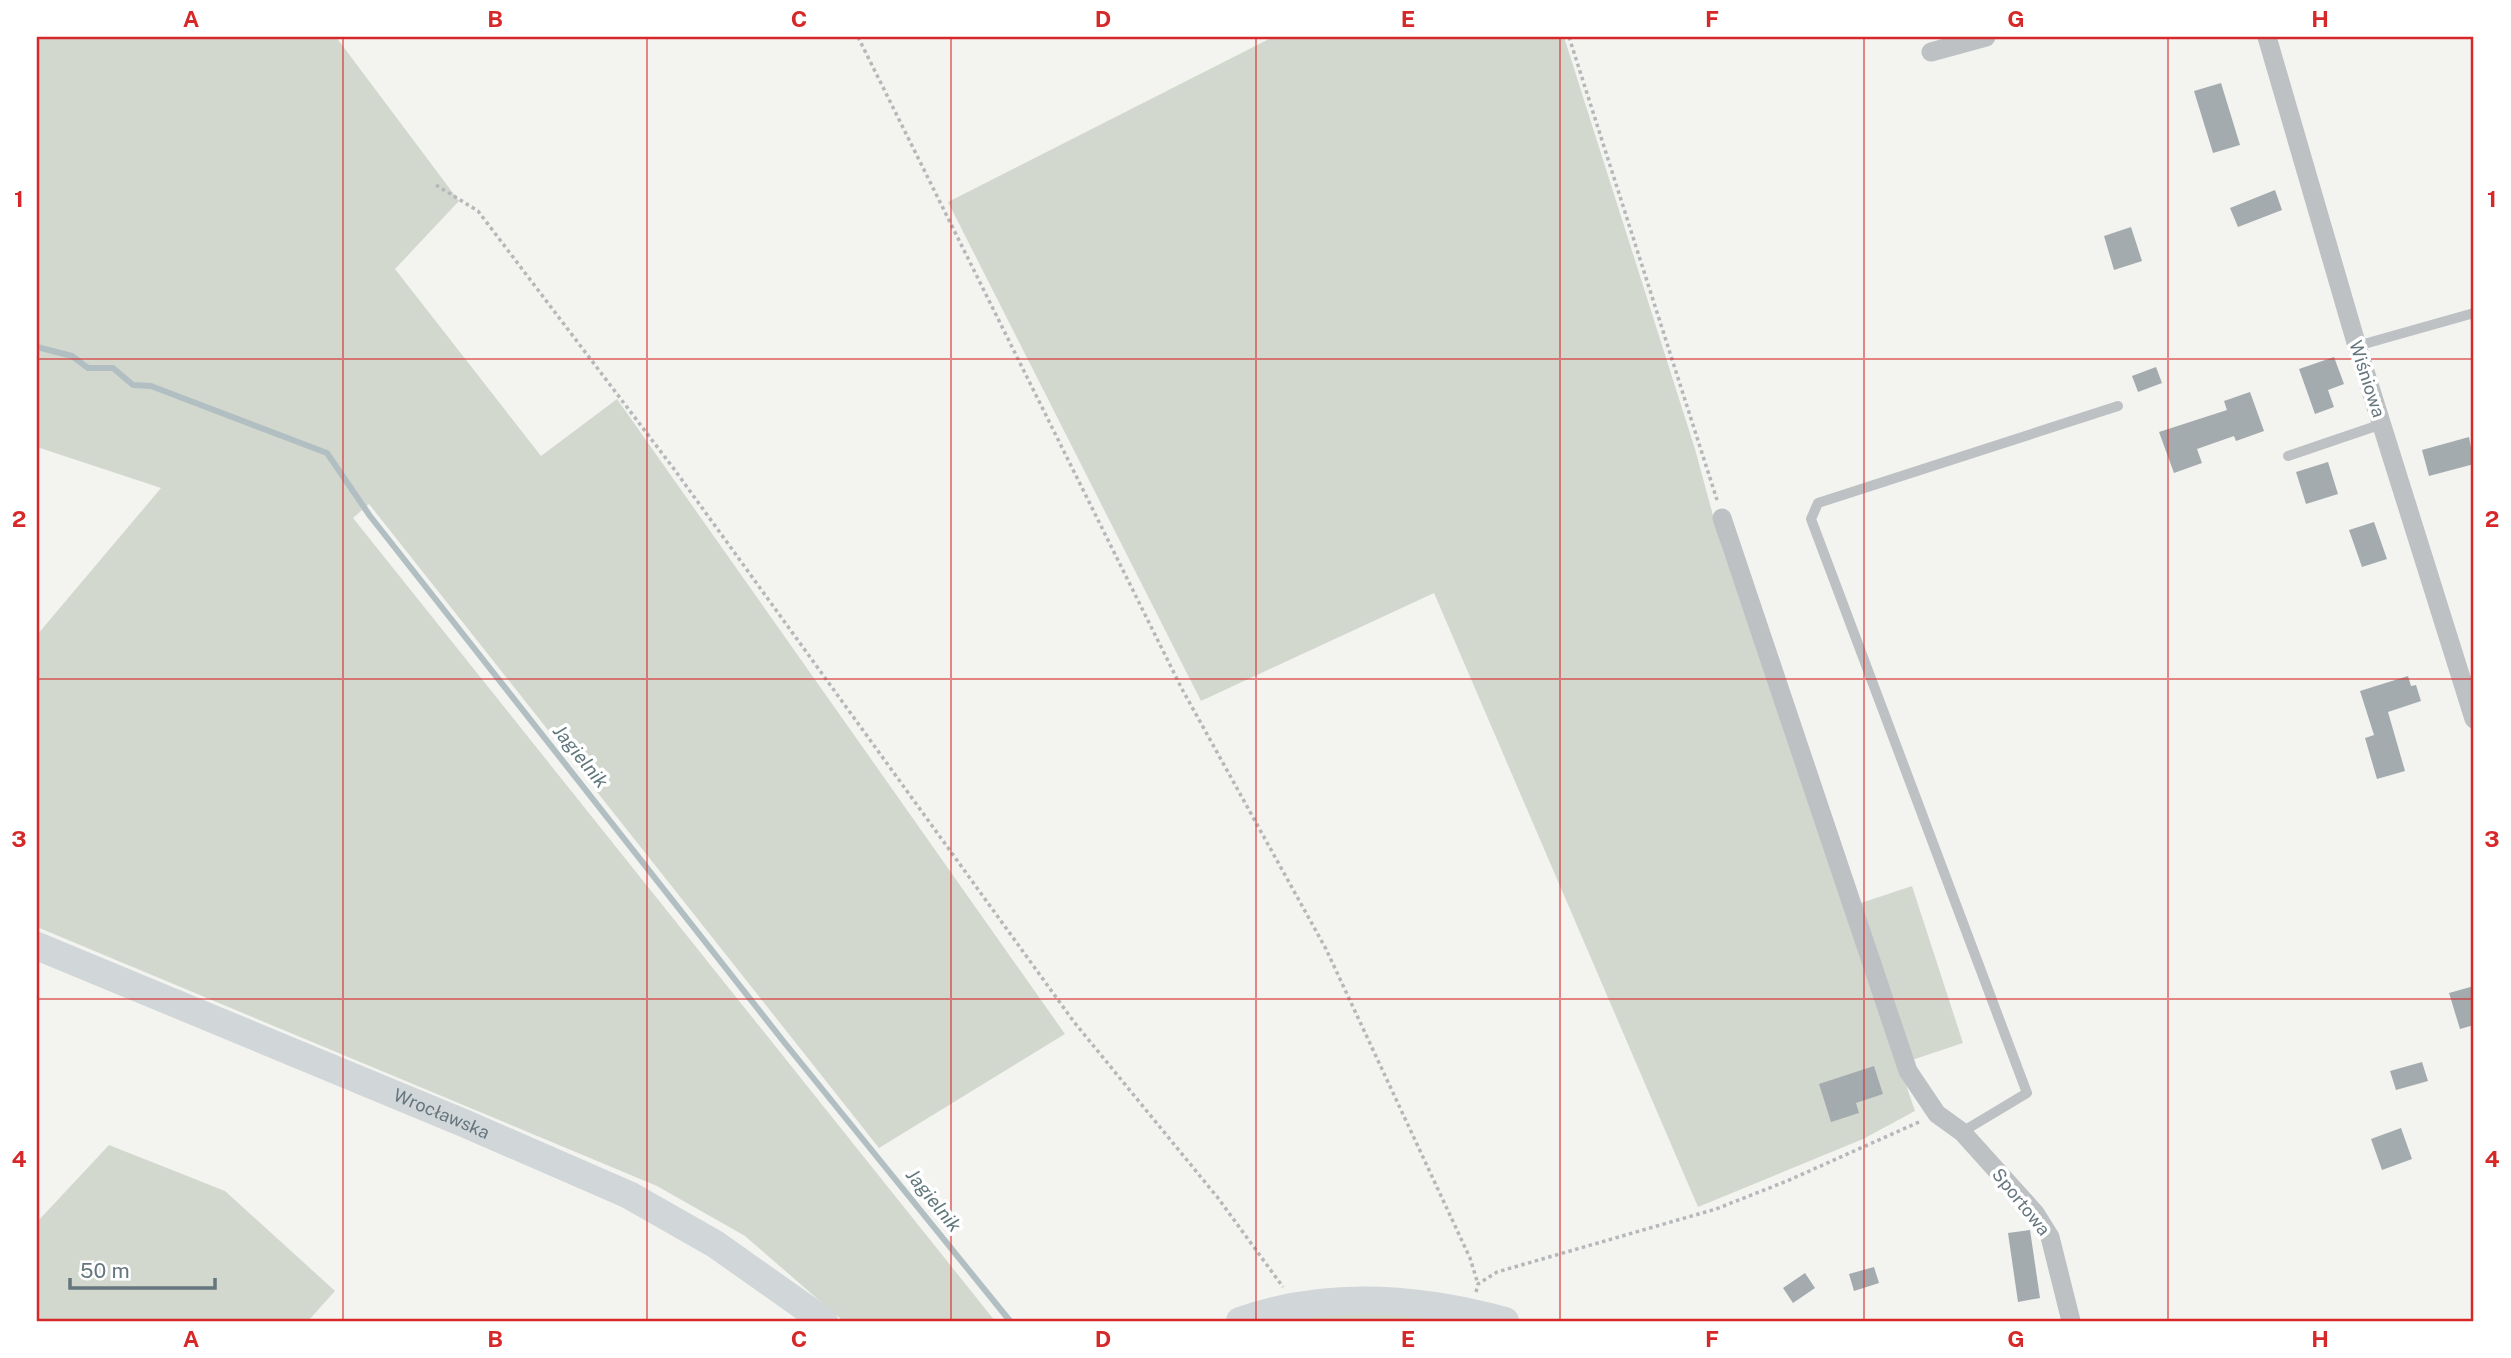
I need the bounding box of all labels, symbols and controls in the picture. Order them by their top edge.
text: A [183,5,200,32]
text: B [487,5,503,32]
text: C [791,5,807,32]
text: D [1095,5,1111,32]
text: E [1401,5,1415,32]
text: F [1705,5,1719,32]
text: G [2007,5,2025,32]
text: H [2311,5,2329,32]
text: 1 [14,185,24,212]
text: 1 [2487,185,2497,212]
street label: Wiśniowa [2345,338,2390,420]
text: 2 [12,505,26,532]
text: 2 [2485,505,2499,532]
water label: Jagielnik [549,720,614,793]
text: 3 [11,825,27,852]
text: 3 [2484,825,2500,852]
street label: Wrocławska [390,1084,493,1143]
text: 4 [11,1145,27,1172]
text: 4 [2484,1145,2500,1172]
water label: Jagielnik [902,1164,967,1237]
street label: Sportowa [1988,1164,2055,1240]
scale bar [70,1246,215,1290]
text: 50 m [80,1258,130,1283]
text: A [183,1325,200,1352]
text: B [487,1325,503,1352]
text: C [791,1325,807,1352]
text: D [1095,1325,1111,1352]
text: E [1401,1325,1415,1352]
text: F [1705,1325,1719,1352]
text: G [2007,1325,2025,1352]
text: H [2311,1325,2329,1352]

